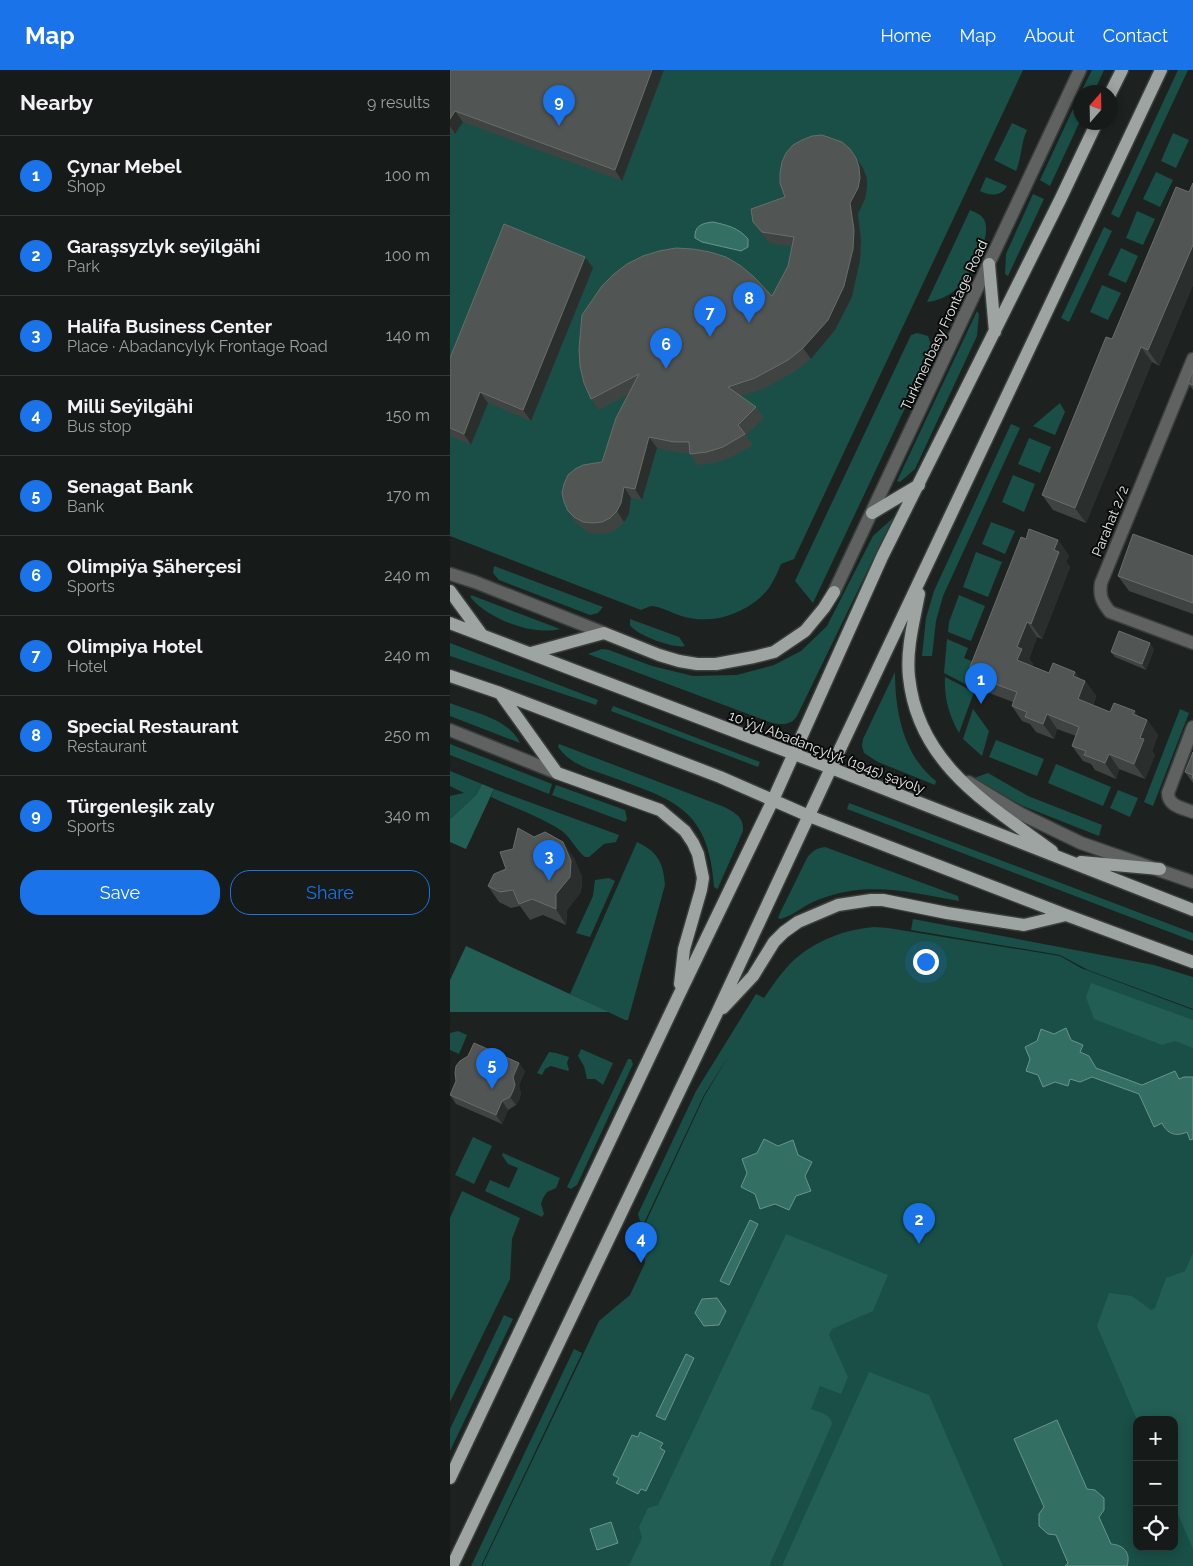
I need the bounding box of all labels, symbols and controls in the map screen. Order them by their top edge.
text: Map [25,21,75,50]
text: Home [880,25,931,46]
text: Map [959,25,996,46]
text: About [1024,25,1075,46]
text: Contact [1103,25,1168,46]
pin: 9 [543,85,575,126]
north arrow [1073,85,1118,130]
text: Nearby [20,90,93,115]
text: 9 results [367,93,430,112]
text: Çynar Mebel [67,155,181,177]
text: 1 [32,166,40,185]
text: 100 m [385,166,430,185]
text: Shop [67,177,105,196]
text: Garaşsyzlyk seýilgähi [67,235,260,257]
street label: Turkmenbasy Frontage Road [897,237,991,413]
text: 2 [31,246,41,265]
text: 100 m [385,246,430,265]
text: Park [67,257,100,276]
pin: 8 [733,282,765,323]
pin: 7 [694,296,726,337]
text: Halifa Business Center [67,315,272,337]
text: 3 [32,326,40,345]
text: 140 m [386,326,430,345]
pin: 6 [650,328,682,369]
text: Place · Abadancylyk Frontage Road [67,337,328,356]
text: Milli Seýilgähi [67,395,193,417]
text: 4 [31,406,41,425]
text: 150 m [386,406,430,425]
text: Bus stop [67,417,131,436]
text: Senagat Bank [67,475,193,497]
street label: Parahat 2/2 [1088,483,1132,559]
text: 5 [32,486,40,505]
text: 170 m [386,486,430,505]
text: Bank [67,497,104,516]
text: Olimpiýa Şäherçesi [67,555,241,577]
text: 6 [31,566,41,585]
text: 240 m [384,566,430,585]
text: Sports [67,577,115,596]
text: Olimpiya Hotel [67,635,202,657]
text: 7 [32,646,40,665]
text: 240 m [384,646,430,665]
text: Hotel [67,657,107,676]
pin: 1 [965,663,997,704]
street label: 10 ýyl Abadançylyk (1945) şaýoly [727,707,928,797]
text: Special Restaurant [67,715,238,737]
text: 8 [31,726,41,745]
text: 250 m [384,726,430,745]
text: Restaurant [67,737,147,756]
text: Türgenleşik zaly [67,795,215,817]
text: 9 [31,806,41,825]
text: 340 m [384,806,430,825]
text: Sports [67,817,115,836]
pin: 3 [533,840,565,881]
button: Save [20,870,220,915]
button: Share [230,870,430,915]
your location [913,949,939,975]
pin: 5 [476,1048,508,1089]
pin: 2 [903,1203,935,1244]
pin: 4 [625,1222,657,1263]
map controls [1133,1416,1178,1551]
button: + [1133,1416,1178,1461]
button: − [1133,1461,1178,1506]
button: locate [1133,1506,1178,1551]

